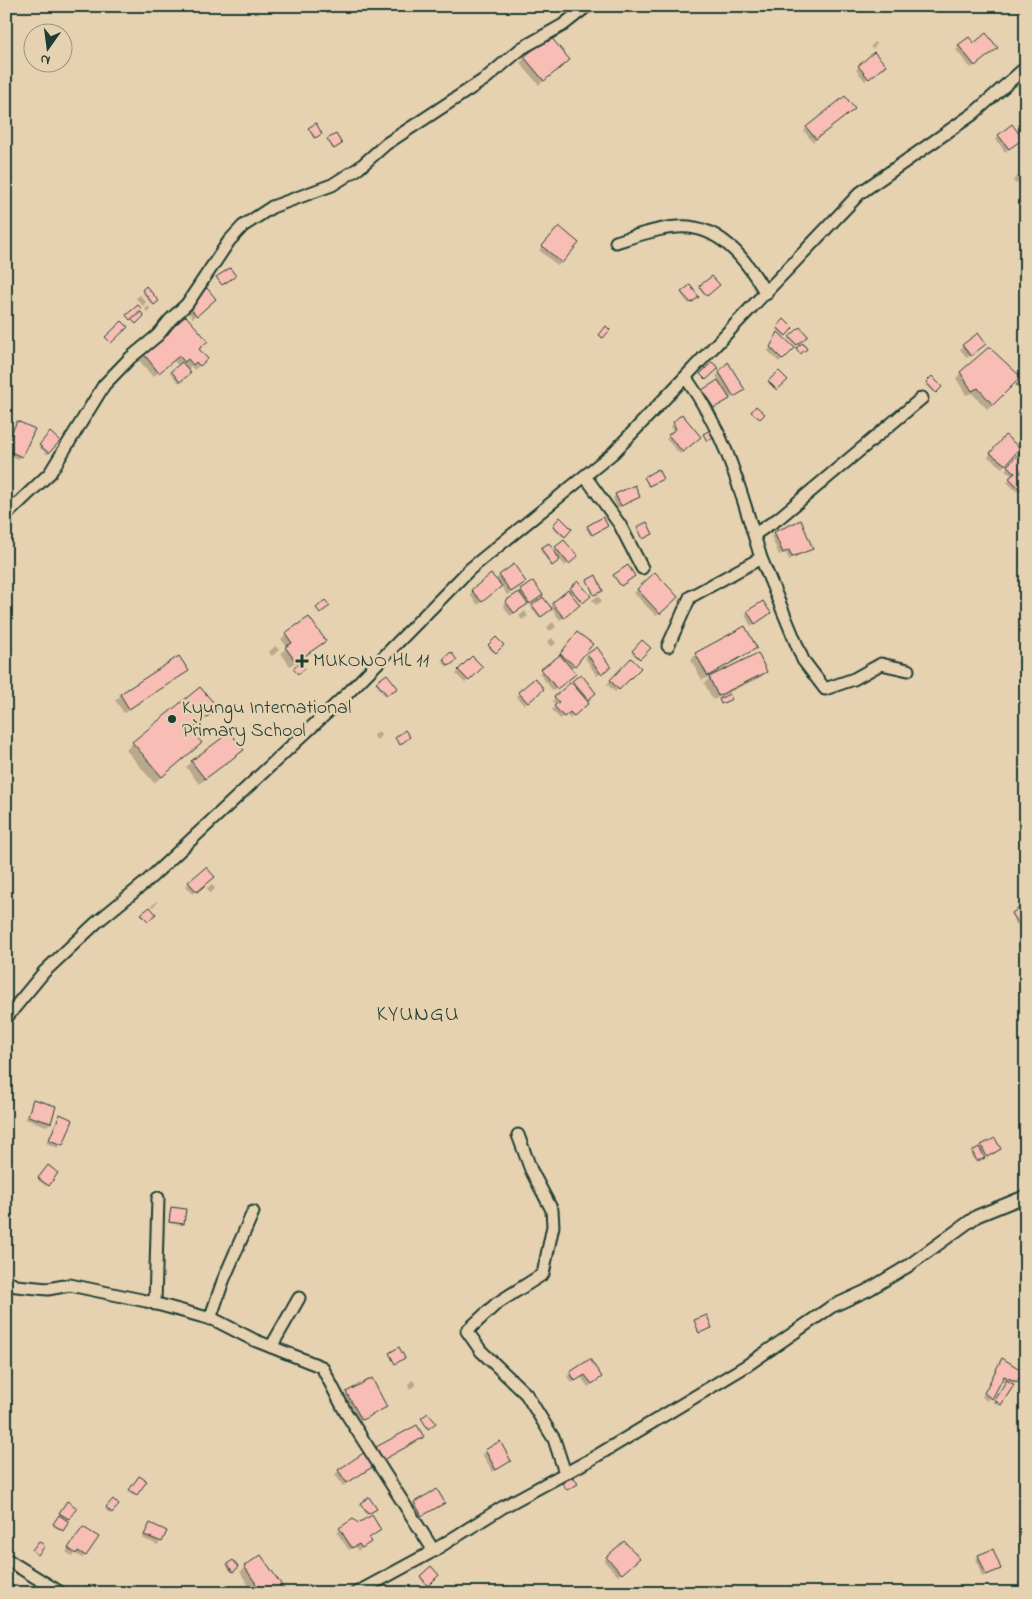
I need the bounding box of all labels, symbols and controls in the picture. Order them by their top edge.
north arrow [22,22,72,72]
text: N [38,48,52,70]
place label: MUKONO HL 11 [313,647,429,676]
marker: MUKONO HL 11 [295,654,309,668]
place label: Kyungu International Primary School [182,694,351,746]
marker: Kyungu International Primary School [166,713,178,725]
district label: KYUNGU [376,999,460,1031]

